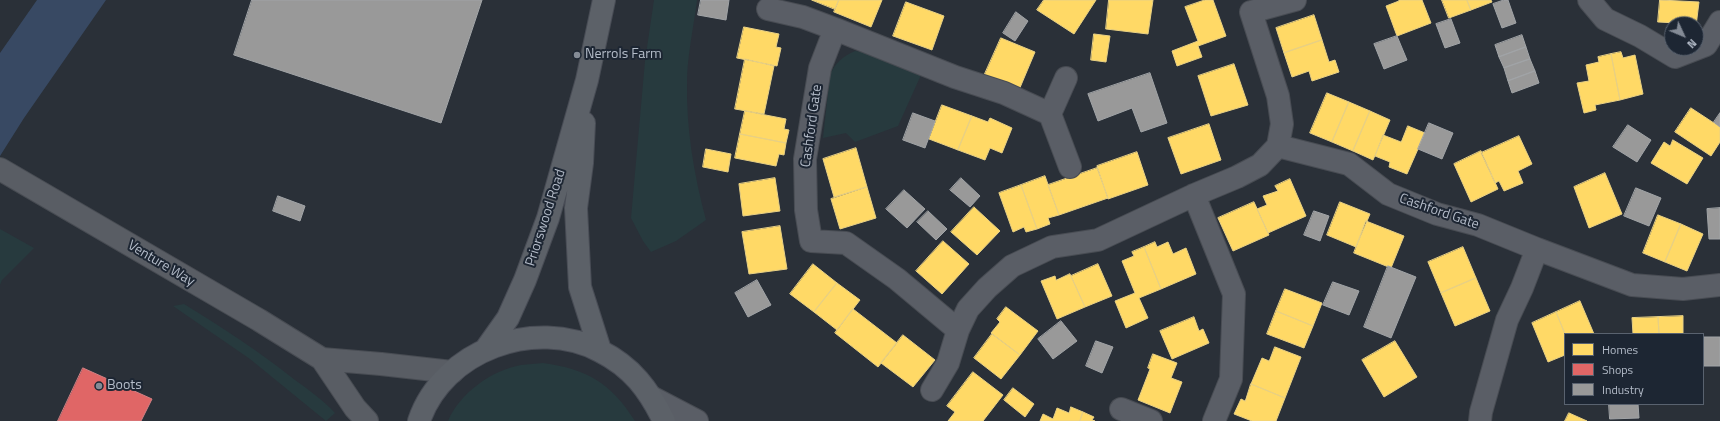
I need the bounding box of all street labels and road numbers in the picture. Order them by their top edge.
street label: Cashford Gate [798,84,826,168]
street label: Priorswood Road [522,167,570,269]
street label: Cashford Gate [1397,190,1481,234]
street label: Venture Way [124,237,198,291]

